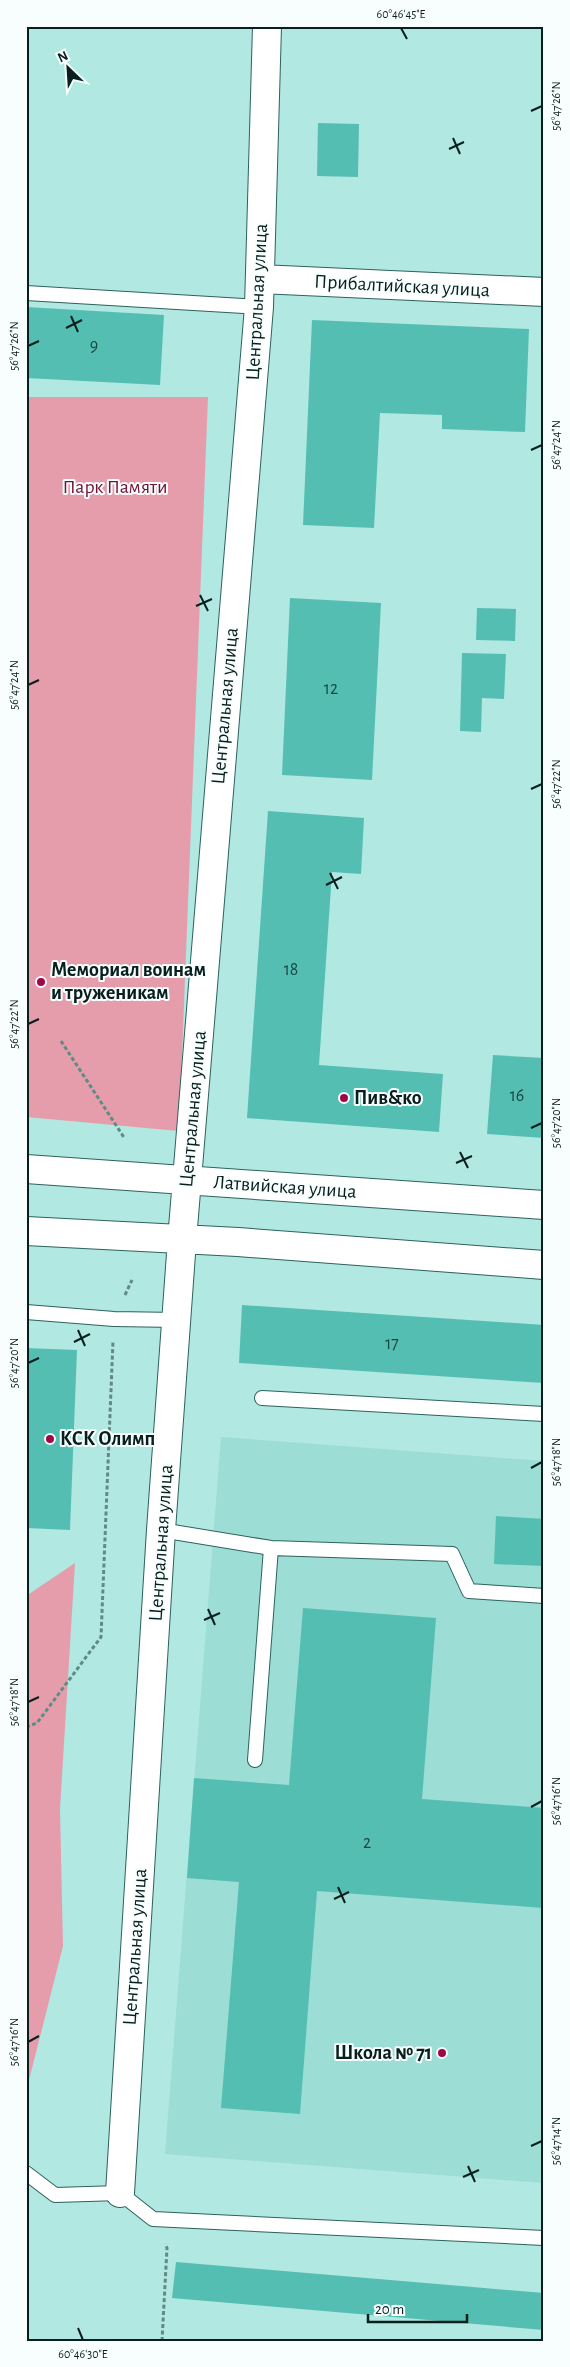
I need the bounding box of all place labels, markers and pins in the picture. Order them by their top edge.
place label: Мемориал воинам и труженикам [51,960,206,1003]
marker: Мемориал воинам и труженикам [35,976,47,988]
place label: Пив&ко [354,1088,422,1108]
marker: Пив&ко [338,1092,350,1104]
place label: КСК Олимп [60,1429,155,1449]
marker: КСК Олимп [44,1433,56,1445]
place label: Школа № 71 [335,2043,432,2063]
marker: Школа № 71 [436,2047,448,2059]

